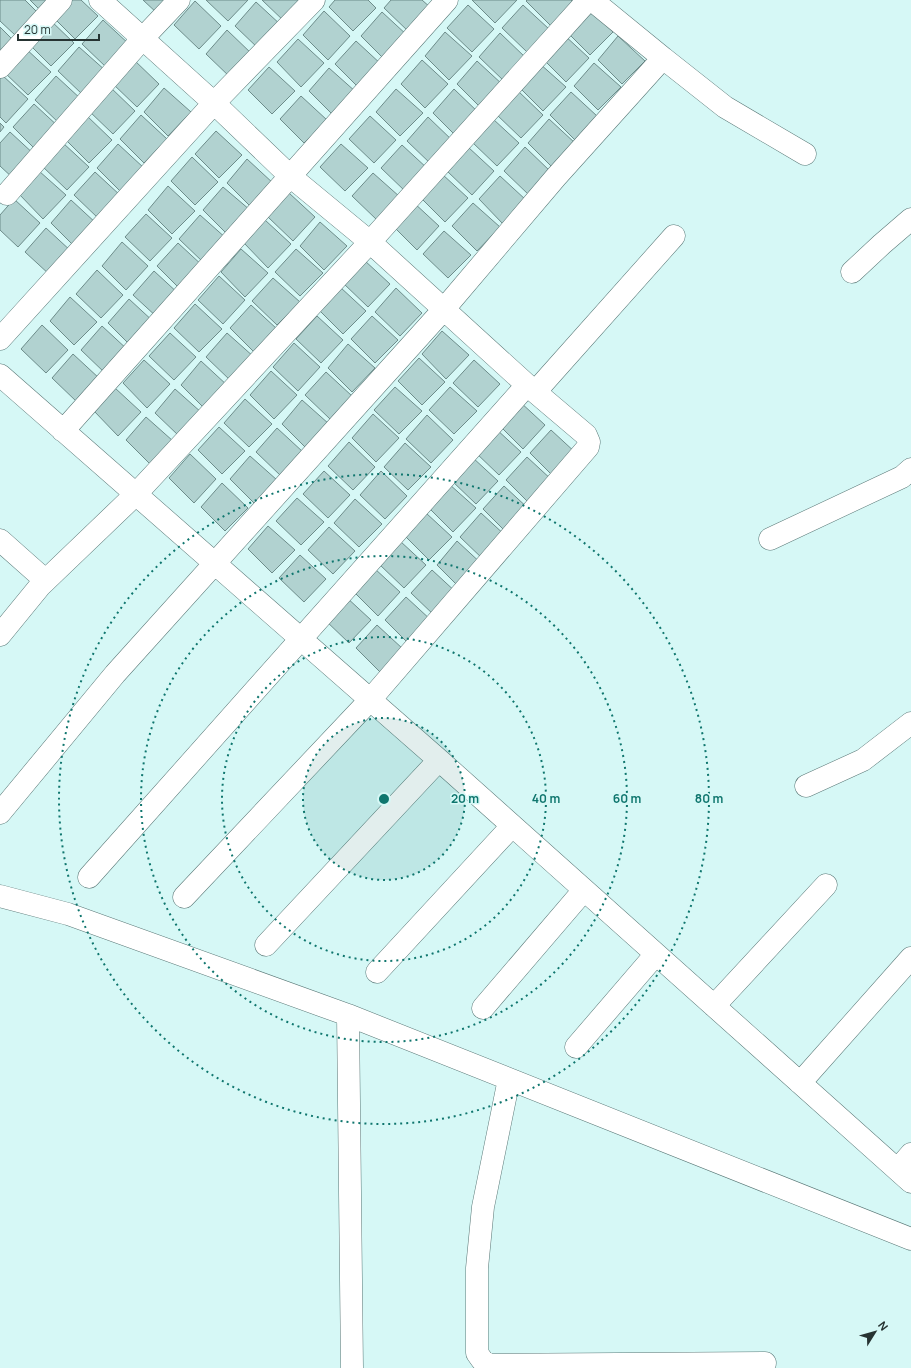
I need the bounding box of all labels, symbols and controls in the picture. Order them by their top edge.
scale bar [18,16,99,42]
text: 20 m [24,21,51,38]
text: 20 m [451,790,479,807]
text: 40 m [532,790,560,807]
text: 60 m [613,790,641,807]
text: 80 m [695,790,723,807]
centre of rings [377,792,391,806]
north arrow [855,1312,895,1352]
text: N [875,1318,892,1333]

